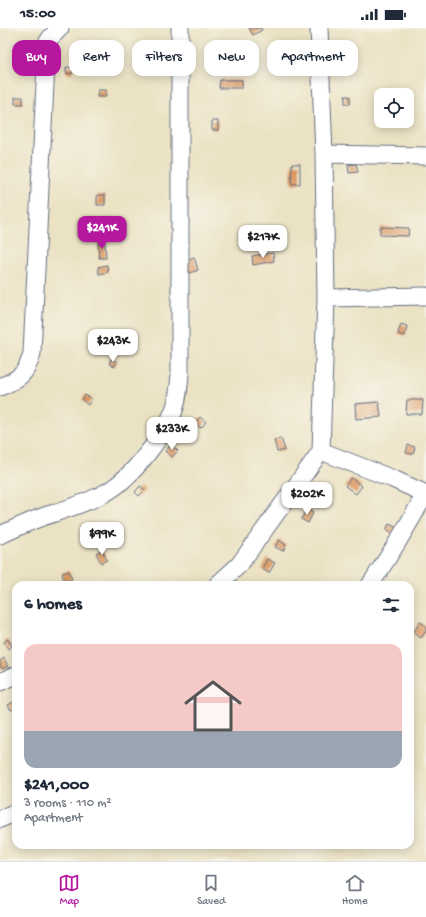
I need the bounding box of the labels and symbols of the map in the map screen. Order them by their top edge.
pin: $241K [74,216,130,250]
pin: $217K [235,225,291,259]
pin: $243K [85,329,141,363]
pin: $233K [144,417,200,451]
pin: $202K [279,482,335,516]
pin: $99K [78,522,126,556]

